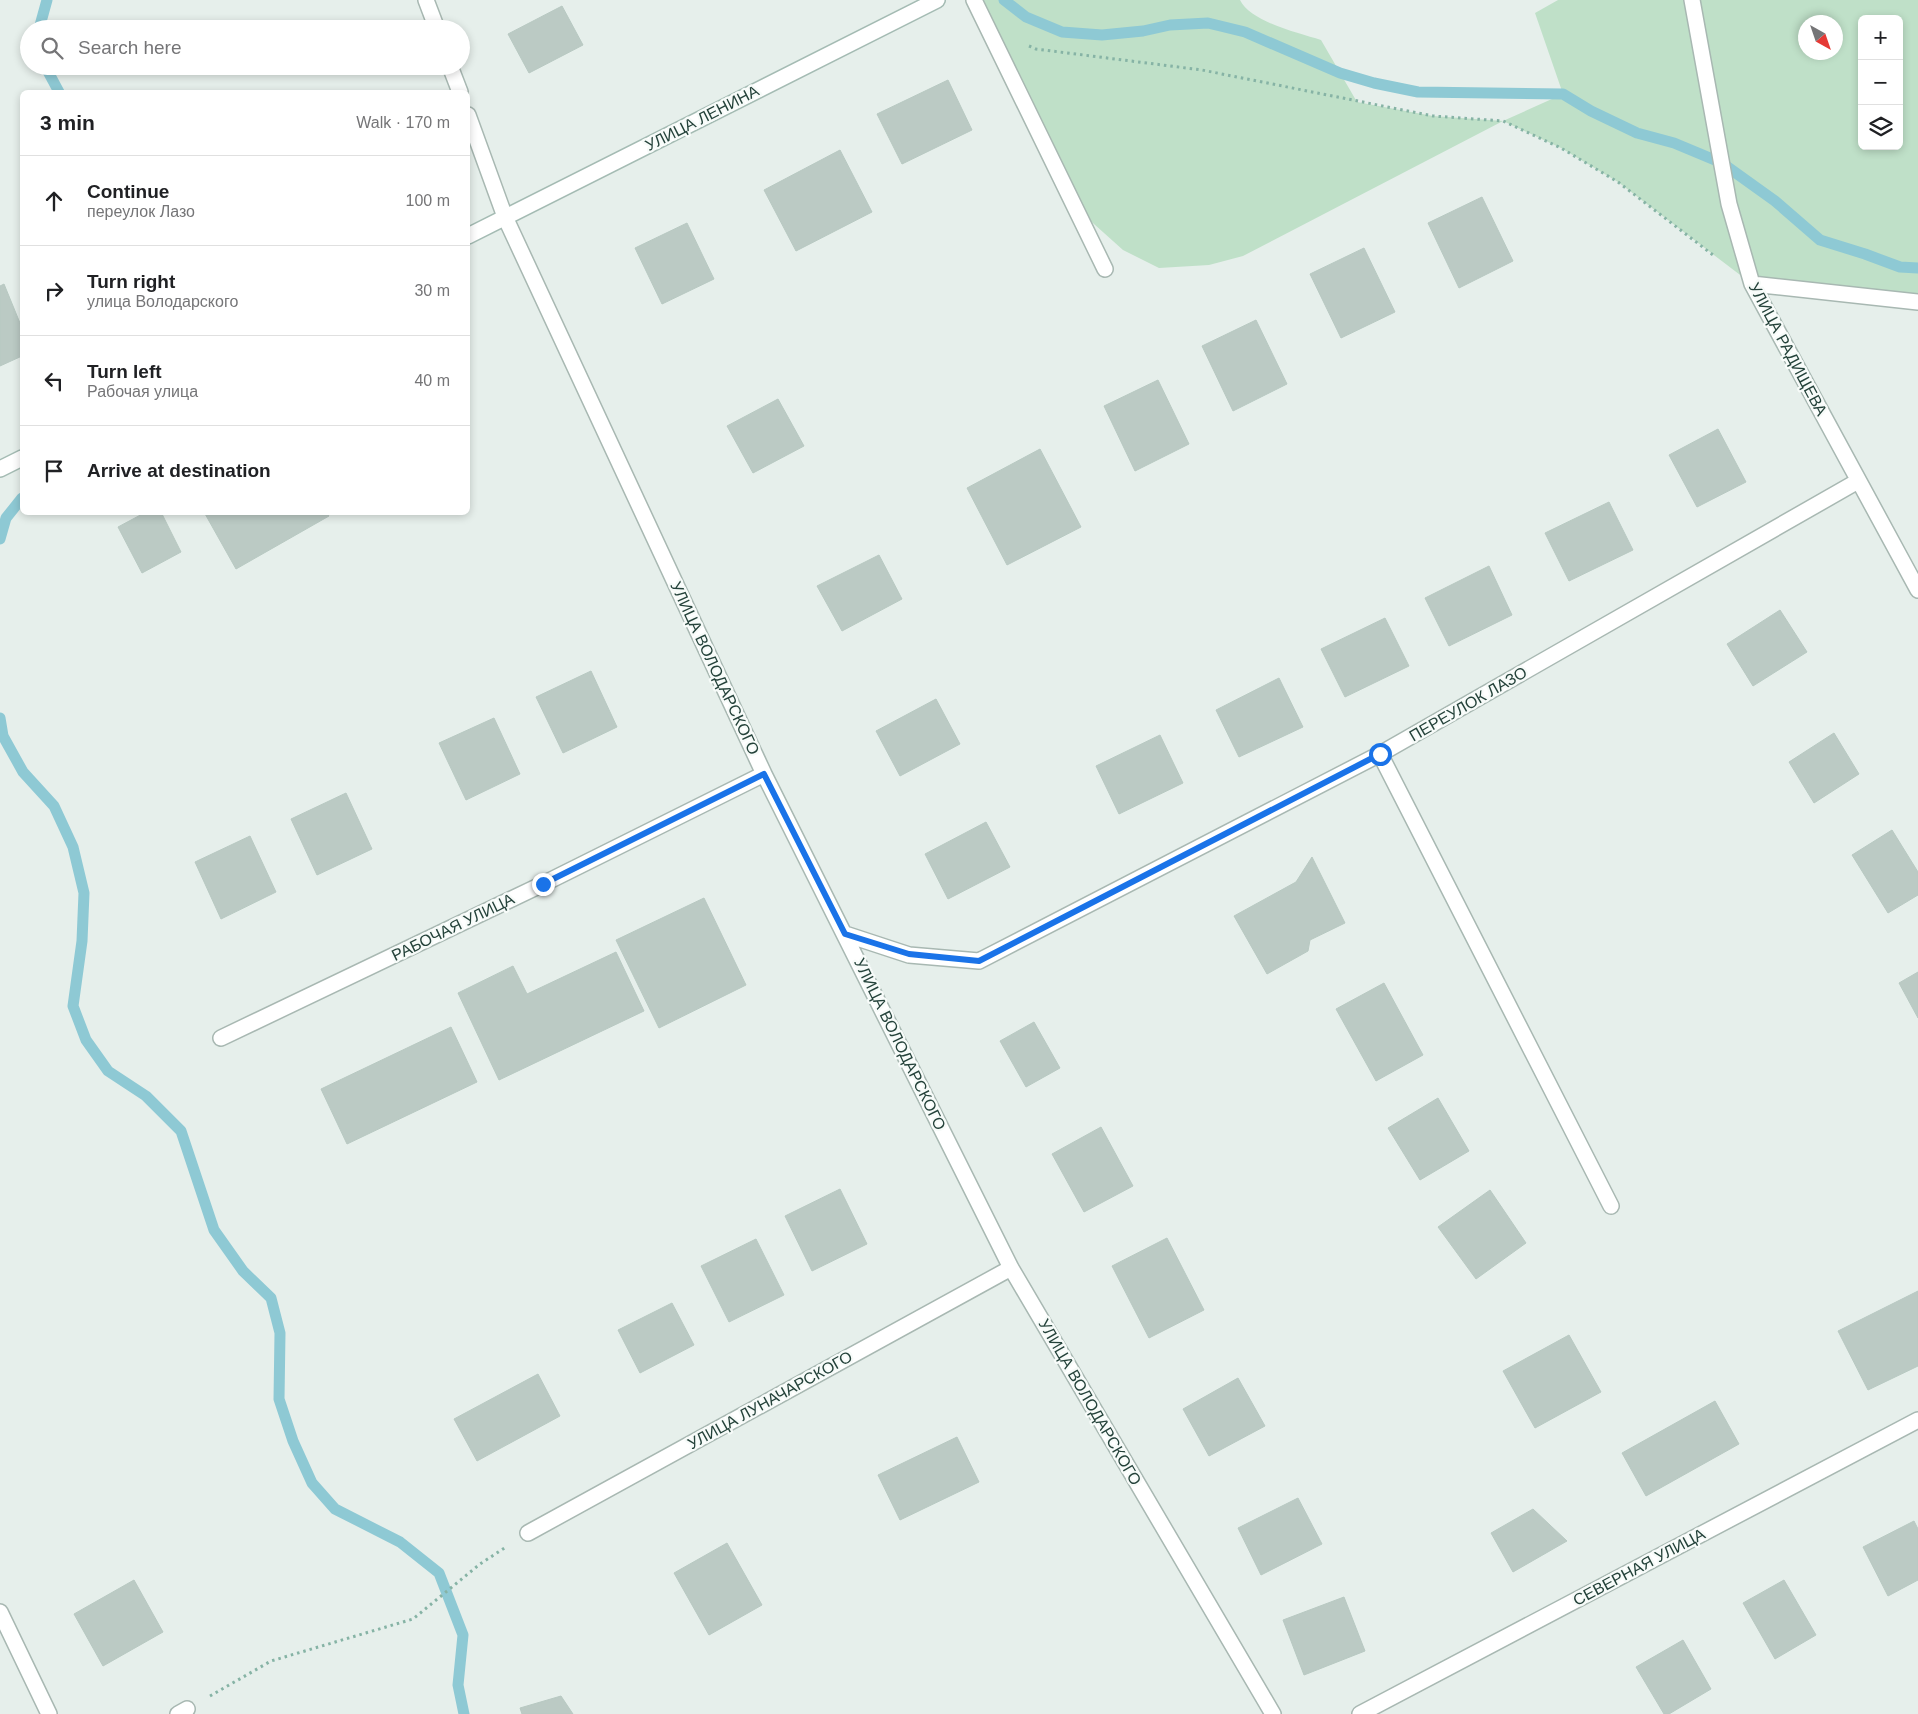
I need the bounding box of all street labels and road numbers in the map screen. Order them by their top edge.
street label: УЛИЦА ЛЕНИНА [642,82,762,154]
street label: УЛИЦА РАДИЩЕВА [1746,280,1830,419]
street label: УЛИЦА ВОЛОДАРСКОГО [667,579,763,757]
street label: ПЕРЕУЛОК ЛАЗО [1406,663,1530,745]
street label: РАБОЧАЯ УЛИЦА [389,890,517,964]
street label: УЛИЦА ВОЛОДАРСКОГО [851,955,949,1133]
street label: УЛИЦА ВОЛОДАРСКОГО [1035,1316,1145,1488]
street label: УЛИЦА ЛУНАЧАРСКОГО [685,1348,855,1452]
street label: СЕВЕРНАЯ УЛИЦА [1570,1525,1708,1609]

